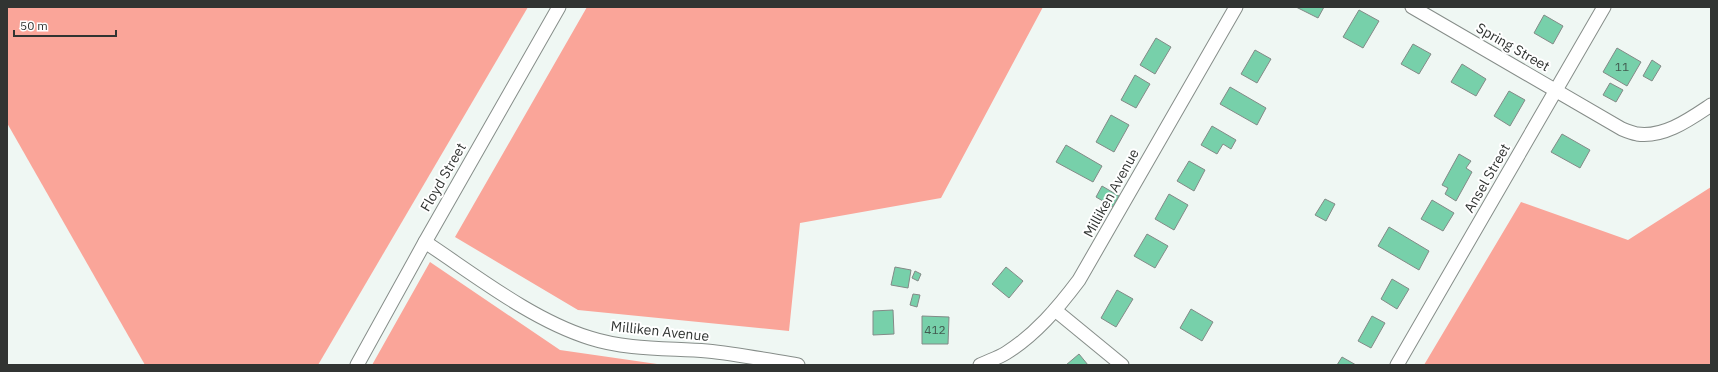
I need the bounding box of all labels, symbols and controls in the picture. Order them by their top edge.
scale bar [14,12,116,38]
text: 50 m [20,18,48,33]
street label: Spring Street [1473,19,1553,75]
house number: 11 [1615,59,1629,74]
street label: Floyd Street [416,139,470,214]
street label: Ansel Street [1460,140,1514,216]
street label: Milliken Avenue [1079,145,1143,241]
street label: Milliken Avenue [610,317,710,345]
house number: 412 [924,322,946,337]

